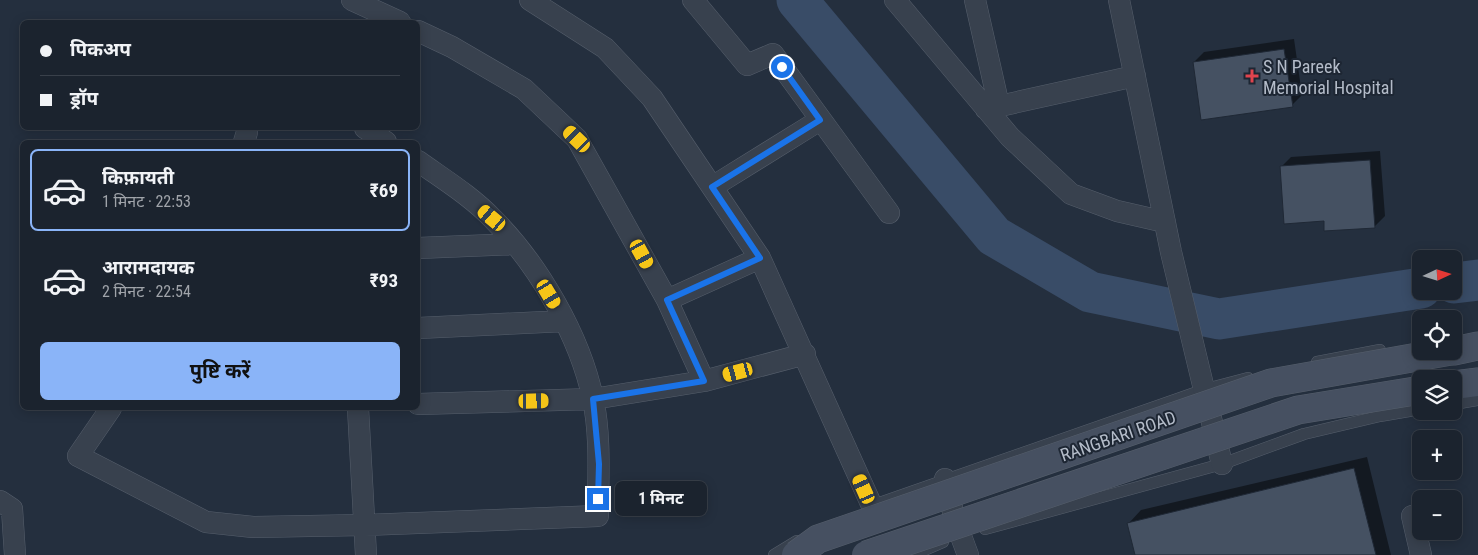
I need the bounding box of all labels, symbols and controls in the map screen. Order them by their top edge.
text: पिकअप [70,38,131,61]
route start [771,56,793,78]
place label: S N Pareek Memorial Hospital [1263,56,1394,98]
marker: S N Pareek Memorial Hospital [1245,69,1259,83]
text: ड्रॉप [70,87,98,110]
car [560,123,593,155]
text: किफ़ायती [102,166,174,189]
icon: car [42,168,87,213]
text: ₹69 [370,179,398,202]
text: 1 मिनट · 22:53 [102,192,191,211]
car [475,203,508,233]
car [628,237,655,271]
north arrow [1412,250,1462,300]
map controls [1412,250,1462,540]
text: आरामदायक [102,256,194,279]
icon: car [42,258,87,303]
text: ₹93 [370,269,398,292]
car [534,277,563,311]
text: 2 मिनट · 22:54 [102,282,191,301]
button: locate [1412,310,1462,360]
button: पुष्टि करें [40,342,400,400]
car [721,361,754,383]
button: layers [1412,370,1462,420]
car [518,393,549,409]
street label: RANGBARI ROAD [1057,406,1179,466]
button: + [1412,430,1462,480]
car [851,472,876,506]
callout: 1 मिनट [616,482,708,516]
route end [587,488,609,510]
text: 1 मिनट [638,489,684,508]
button: − [1412,490,1462,540]

